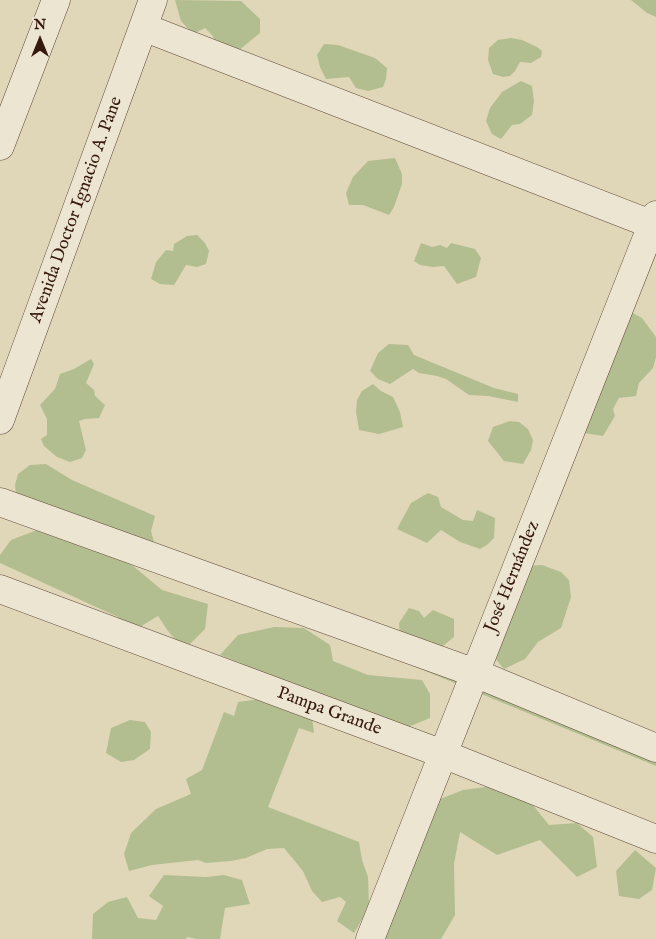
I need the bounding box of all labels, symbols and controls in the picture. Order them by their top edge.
north arrow [15,15,65,65]
text: N [34,16,46,34]
street label: Avenida Doctor Ignacio A. Pane [26,94,128,326]
street label: José Hernández [481,518,545,636]
street label: Pampa Grande [274,683,384,741]

